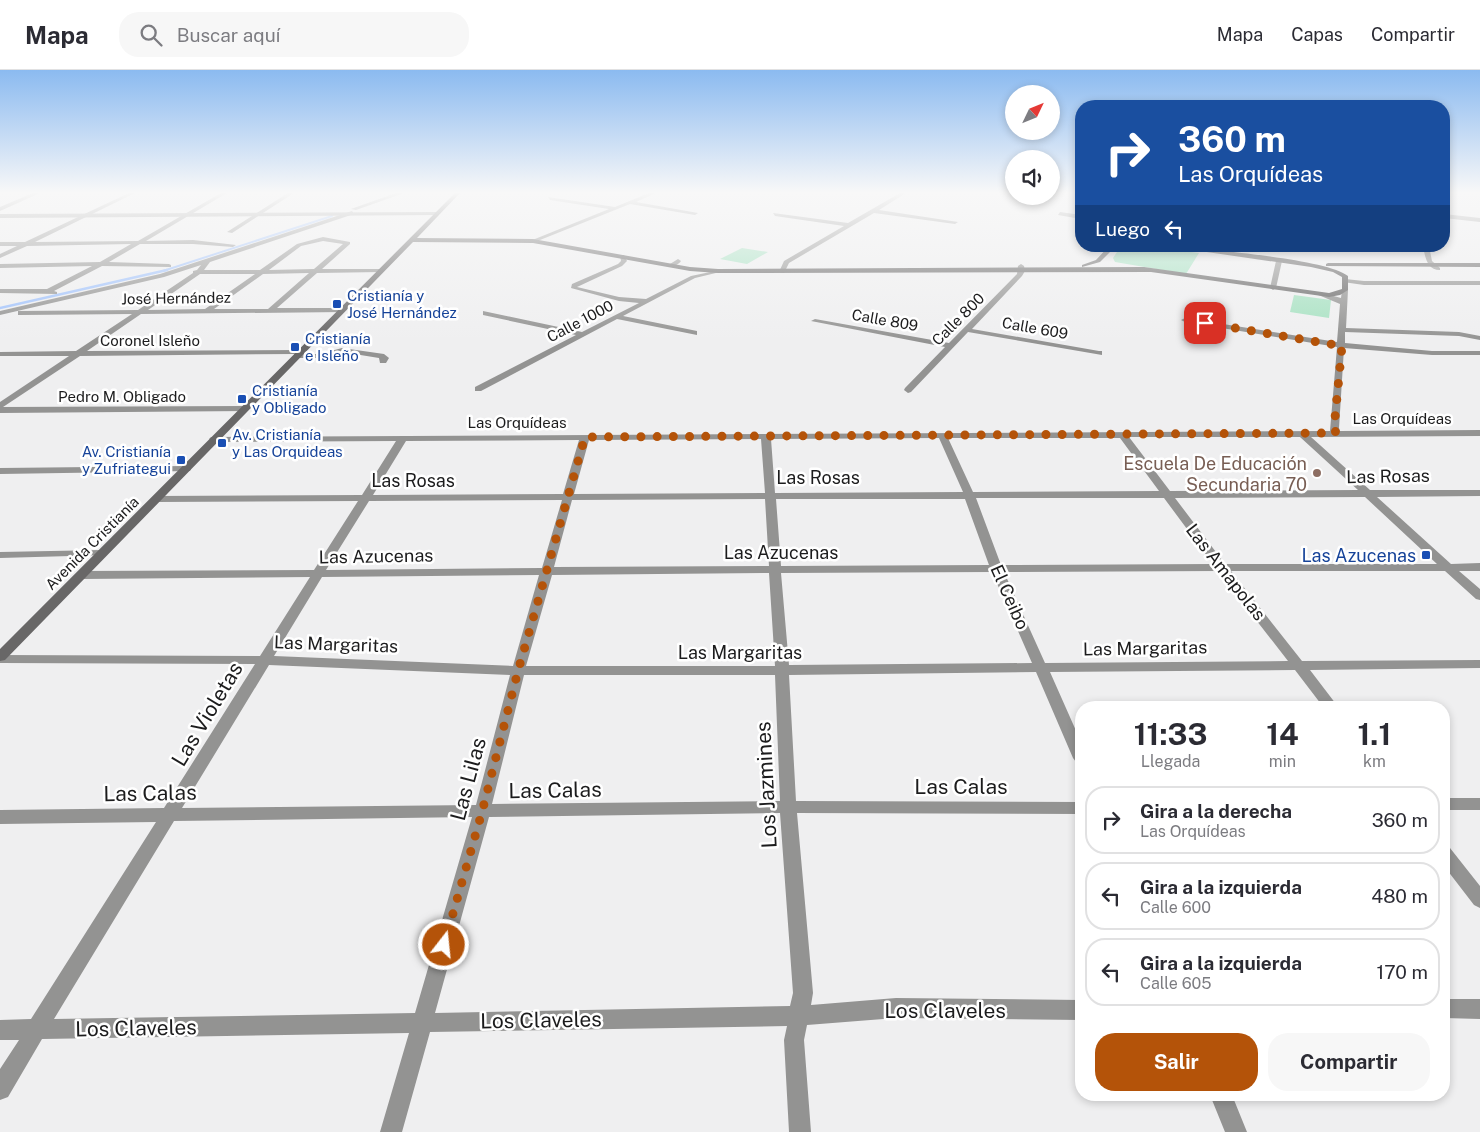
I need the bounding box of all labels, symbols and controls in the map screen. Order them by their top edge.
search box [119,12,469,57]
text: Mapa [25,21,89,49]
icon: search [137,21,165,49]
text: Buscar aquí [177,24,280,46]
text: Mapa [1217,24,1263,45]
text: Capas [1291,24,1343,45]
text: Compartir [1371,24,1455,45]
north arrow [1005,85,1060,140]
map controls [1005,85,1060,205]
text: 360 m [1178,119,1286,160]
icon: right [1095,120,1160,185]
button: sound [1005,150,1060,205]
text: Las Orquídeas [1178,161,1323,187]
icon: left [1160,215,1188,243]
text: Luego [1095,218,1150,240]
place label: Cristianía y José Hernández [347,287,457,321]
street label: José Hernández [121,289,231,307]
street label: Calle 800 [928,289,988,349]
street label: Calle 1000 [544,296,616,346]
marker: Cristianía y José Hernández [331,298,343,310]
pin [1184,302,1226,344]
street label: Calle 809 [850,306,920,334]
icon: arrive [1191,309,1219,337]
street label: Calle 609 [1001,314,1069,342]
place label: Cristianía e Isleño [305,330,371,364]
street label: Coronel Isleño [100,332,200,349]
marker: Cristianía e Isleño [289,341,301,353]
place label: Cristianía y Obligado [252,382,326,416]
street label: Pedro M. Obligado [58,388,186,405]
marker: Cristianía y Obligado [236,393,248,405]
street label: Las Orquídeas [1353,410,1452,427]
street label: Las Orquídeas [468,414,567,431]
place label: Av. Cristianía y Las Orquideas [232,426,343,460]
marker: Av. Cristianía y Las Orquideas [216,437,228,449]
place label: Av. Cristianía y Zufriategui [82,443,171,477]
place label: Escuela De Educación Secundaria 70 [1123,453,1307,495]
marker: Av. Cristianía y Zufriategui [175,454,187,466]
street label: Las Rosas [1346,465,1430,487]
street label: Las Rosas [776,467,860,488]
marker: Escuela De Educación Secundaria 70 [1311,467,1323,479]
street label: Las Rosas [371,470,455,491]
street label: Avenida Cristianía [42,493,142,593]
street label: Las Amapolas [1182,519,1270,625]
street label: Las Azucenas [724,542,838,563]
street label: Las Azucenas [319,545,433,567]
place label: Las Azucenas [1301,545,1416,566]
marker: Las Azucenas [1420,549,1432,561]
street label: El Ceibo [986,561,1034,633]
street label: Las Margaritas [274,631,398,657]
street label: Las Margaritas [1083,636,1207,660]
street label: Las Margaritas [678,642,802,663]
street label: Las Violetas [166,657,248,771]
text: 11:33 [1134,716,1207,752]
text: 14 [1266,716,1299,752]
text: 1.1 [1357,716,1391,752]
street label: Los Jazmines [750,721,782,849]
street label: Las Lilas [445,735,491,823]
text: Llegada [1141,752,1200,771]
text: min [1269,752,1296,771]
text: km [1363,752,1386,771]
street label: Las Calas [914,774,1008,799]
street label: Las Calas [508,777,602,803]
street label: Las Calas [103,780,197,806]
text: Gira a la derecha [1140,800,1292,822]
icon: right [1097,806,1125,834]
text: 360 m [1372,809,1428,831]
text: Las Orquídeas [1140,822,1246,841]
text: Gira a la izquierda [1140,876,1302,898]
icon: left [1097,882,1125,910]
text: 480 m [1371,885,1428,907]
text: Calle 600 [1140,898,1211,917]
position arrow [417,918,469,970]
text: Gira a la izquierda [1140,952,1302,974]
icon: left [1097,958,1125,986]
text: 170 m [1377,961,1428,983]
text: Calle 605 [1140,974,1212,993]
street label: Los Claveles [884,998,1006,1023]
street label: Los Claveles [480,1006,602,1034]
street label: Los Claveles [75,1014,197,1042]
button: Salir [1095,1033,1258,1091]
button: Compartir [1268,1033,1430,1091]

